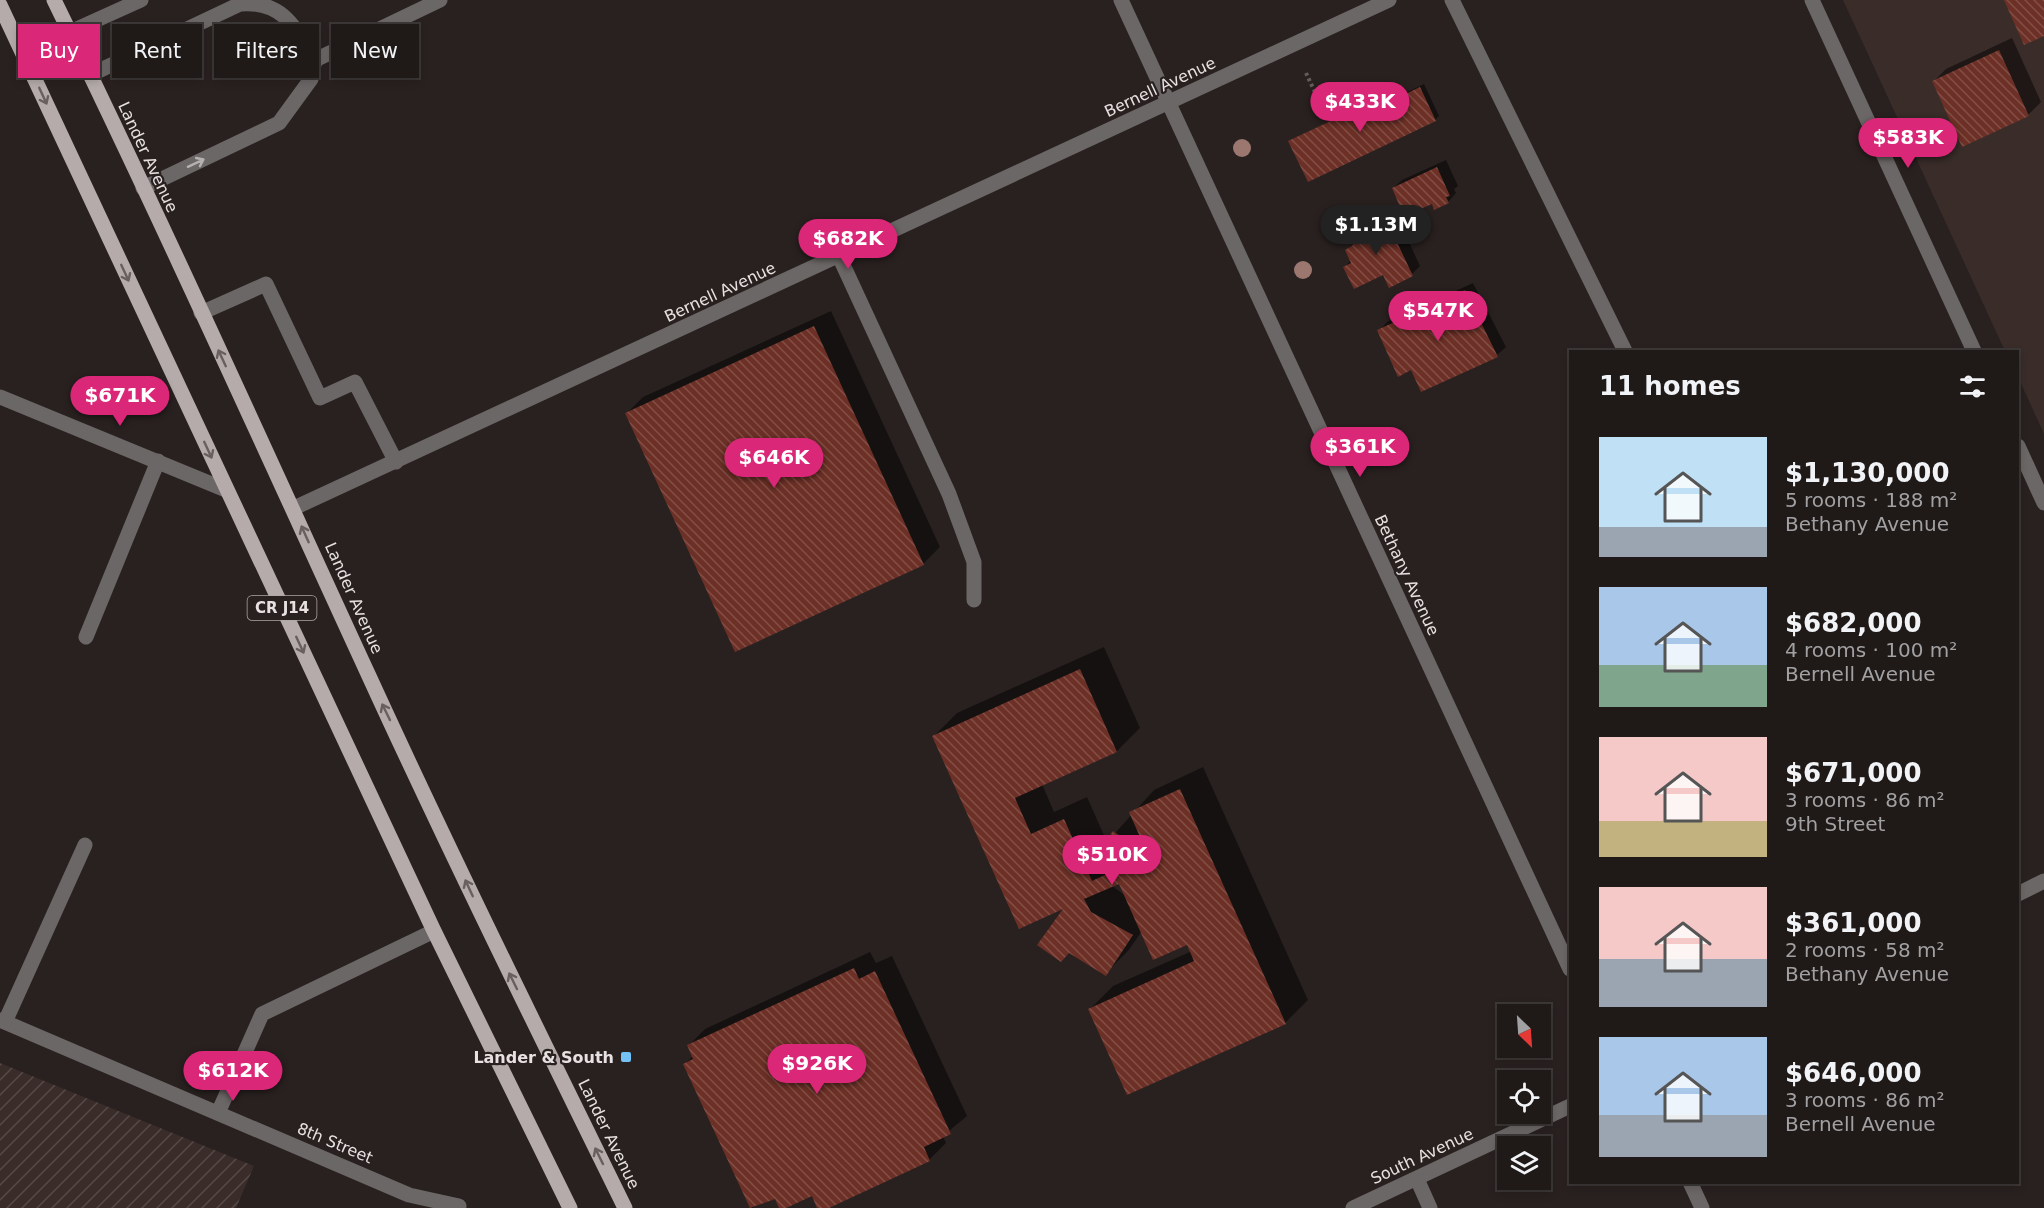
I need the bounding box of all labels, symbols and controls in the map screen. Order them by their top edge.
chip: Buy [18,24,100,78]
chip: Rent [112,24,202,78]
chip: Filters [214,24,319,78]
chip: New [331,24,419,78]
street label: Bernell Avenue [1101,53,1219,121]
pin: $433K [1318,82,1402,133]
one-way arrow [37,87,49,105]
text: $433K [1324,89,1396,113]
street label: Lander Avenue [114,99,182,215]
pin: $583K [1866,118,1950,169]
text: $583K [1872,125,1944,149]
one-way arrow [186,157,204,169]
pin: $1.13M [1327,205,1425,256]
text: $1.13M [1334,212,1418,236]
pin: $682K [806,219,890,270]
text: $682K [812,226,884,250]
street label: Bernell Avenue [661,258,779,326]
one-way arrow [120,264,132,282]
pin: $547K [1396,291,1480,342]
text: $547K [1402,298,1474,322]
one-way arrow [216,349,228,367]
icon: filters [1956,370,1989,403]
text: 11 homes [1599,371,1741,401]
pin: $671K [78,376,162,427]
text: $671K [84,383,156,407]
pin: $361K [1318,427,1402,478]
text: $361K [1324,434,1396,458]
pin: $646K [732,438,816,489]
one-way arrow [202,440,214,458]
text: $646K [738,445,810,469]
text: $1,130,000 [1785,458,1949,488]
icon: home [1647,461,1719,533]
text: 5 rooms · 188 m² [1785,488,1957,512]
street label: Bethany Avenue [1371,512,1443,638]
text: Bethany Avenue [1785,512,1949,536]
one-way arrow [299,525,310,543]
street label: Lander Avenue [321,539,387,657]
road number: CR J14 [248,596,316,620]
text: $682,000 [1785,608,1922,638]
icon: home [1647,611,1719,683]
one-way arrow [294,636,306,654]
text: 4 rooms · 100 m² [1785,638,1957,662]
text: Bernell Avenue [1785,662,1936,686]
one-way arrow [379,703,391,721]
text: $671,000 [1785,758,1922,788]
icon: home [1647,761,1719,833]
text: 3 rooms · 86 m² [1785,788,1945,812]
text: 9th Street [1785,812,1885,836]
pin: $510K [1070,835,1154,886]
text: $510K [1076,842,1148,866]
one-way arrow [462,880,474,898]
text: $361,000 [1785,908,1922,938]
icon: home [1647,911,1719,983]
text: 2 rooms · 58 m² [1785,938,1945,962]
text: Bethany Avenue [1785,962,1949,986]
one-way arrow [507,972,518,990]
north arrow [1497,1004,1551,1058]
map controls [1497,1004,1551,1190]
pin: $926K [775,1044,859,1095]
place label: Lander & South [473,1048,614,1067]
marker: Lander & South [619,1050,633,1064]
pin: $612K [191,1051,275,1102]
text: $926K [781,1051,853,1075]
text: $612K [197,1058,269,1082]
text: $646,000 [1785,1058,1922,1088]
icon: home [1647,1061,1719,1133]
button: locate [1497,1070,1551,1124]
street label: Lander Avenue [574,1076,644,1192]
text: 3 rooms · 86 m² [1785,1088,1945,1112]
text: Bernell Avenue [1785,1112,1936,1136]
street label: 8th Street [294,1119,376,1167]
street label: South Avenue [1368,1124,1476,1188]
button: layers [1497,1136,1551,1190]
one-way arrow [593,1147,605,1165]

